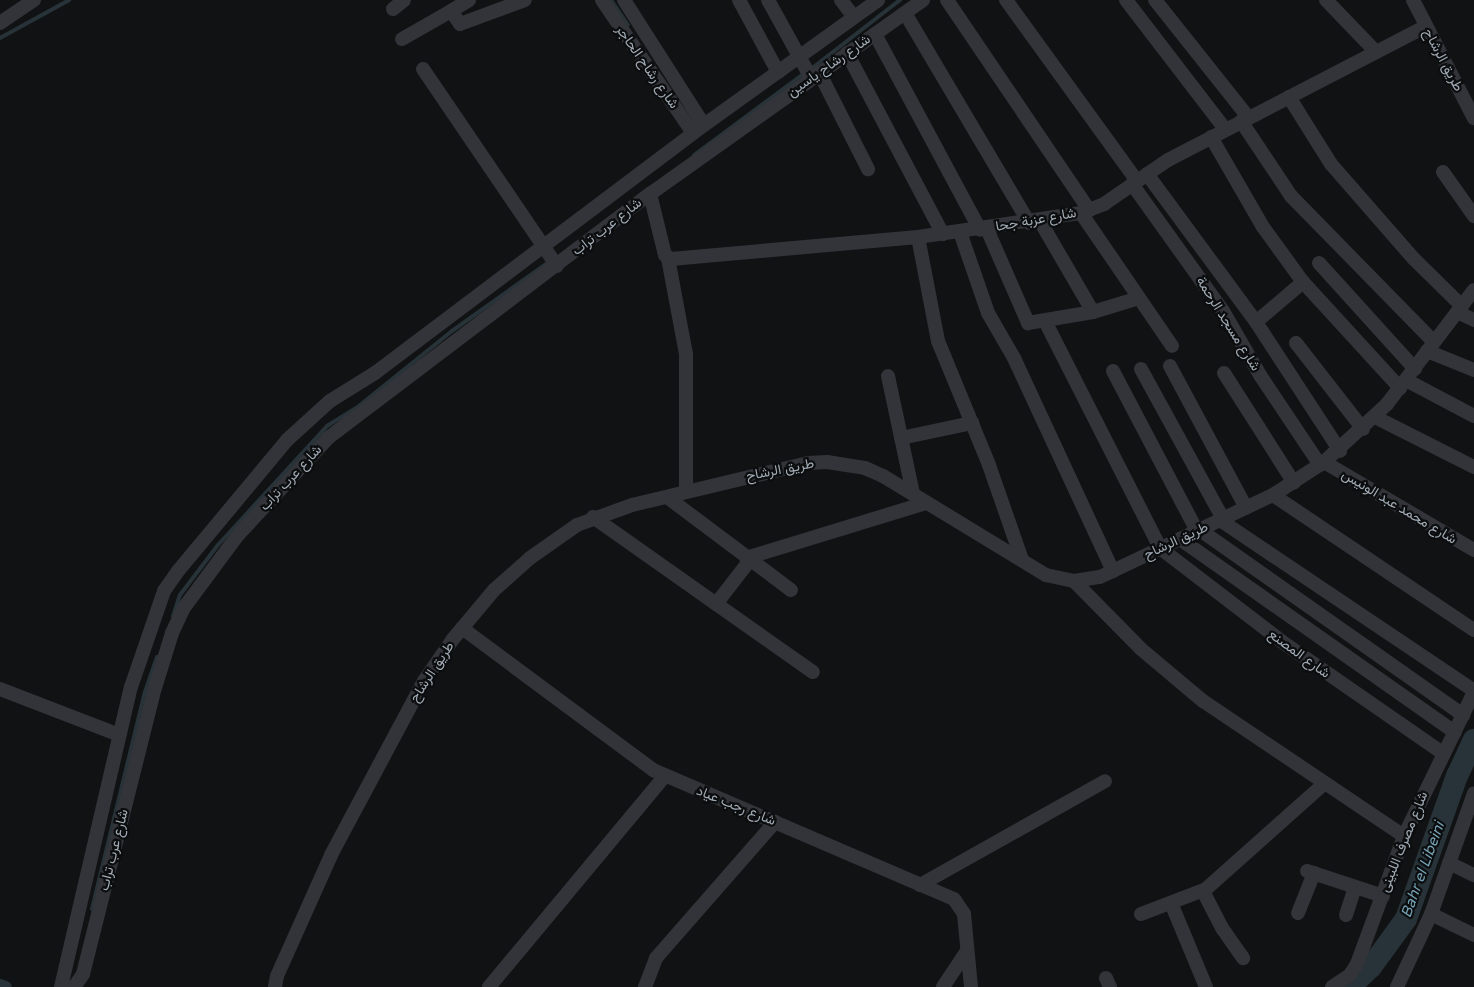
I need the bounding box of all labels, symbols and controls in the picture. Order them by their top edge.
street label: شارع رشاح الحاجر [612,22,682,112]
street label: طريق الرشاح [1419,26,1467,94]
street label: شارع رشاح ياسين [784,31,874,101]
street label: شارع عرب تراب [569,195,645,259]
street label: شارع عزبة جحا [994,205,1078,235]
street label: شارع مسجد الرحمة [1192,274,1264,374]
street label: شارع عرب تراب [256,442,326,514]
street label: طريق الرشاح [745,455,815,485]
street label: شارع محمد عبد الونيس [1339,466,1459,548]
street label: طريق الرشاح [1141,519,1211,563]
street label: شارع المصنع [1265,626,1333,682]
street label: طريق الرشاح [406,638,458,706]
street label: شارع رجب عياد [694,782,778,830]
street label: شارع مصرف اللبينى [1376,789,1432,895]
street label: شارع عرب تراب [96,807,132,893]
water label: Bahr el Libeini [1397,820,1449,920]

